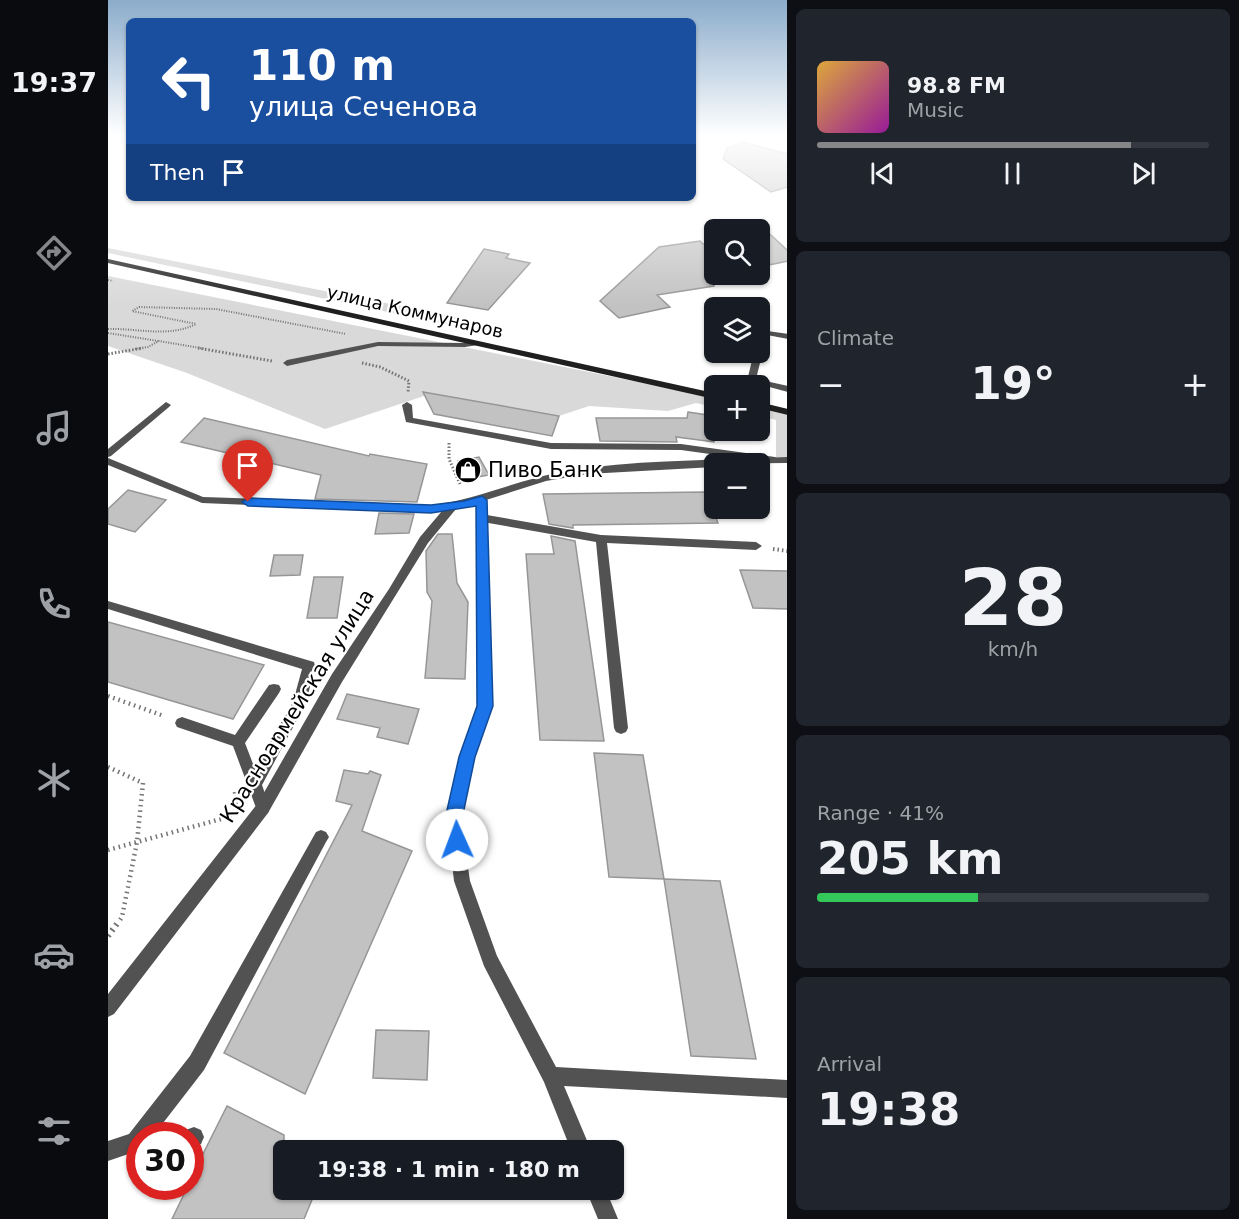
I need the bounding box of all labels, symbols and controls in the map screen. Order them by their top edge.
text: 110 m [249,41,395,90]
icon: left [150,42,228,120]
text: 19:37 [11,67,97,98]
text: 98.8 FM [907,73,1006,98]
text: улица Сеченова [249,91,478,122]
text: Music [907,98,964,122]
icon: arrive [217,156,250,189]
icon: previous [866,157,899,190]
icon: pause [996,157,1029,190]
icon: next [1127,157,1160,190]
text: Then [150,160,205,185]
map controls [704,219,770,519]
button: search [704,219,770,285]
icon: directions [33,232,75,274]
street label: улица Коммунаров [325,281,505,342]
button: layers [704,297,770,363]
text: Climate [817,326,894,350]
text: 19° [970,357,1056,410]
text: − [817,365,845,404]
text: + [1181,365,1209,404]
button: + [704,375,770,441]
icon: music [33,407,75,449]
pin [222,440,273,502]
icon: arrive [231,449,264,482]
button: − [704,453,770,519]
shop icon: Пиво Банк [453,455,483,485]
place label: Пиво Банк [488,458,603,482]
text: 28 [959,553,1067,643]
icon: phone [33,583,75,625]
street label: Красноармейская улица [215,585,379,827]
text: km/h [988,637,1038,661]
icon: climate [33,759,75,801]
text: Range · 41% [817,801,944,825]
position arrow [425,808,489,872]
text: 205 km [817,832,1003,885]
icon: car [33,934,75,976]
text: Arrival [817,1052,882,1076]
text: 19:38 [817,1083,960,1136]
icon: filters [33,1110,75,1152]
speed limit sign: 30 [126,1122,204,1200]
text: 19:38 · 1 min · 180 m [317,1157,580,1182]

